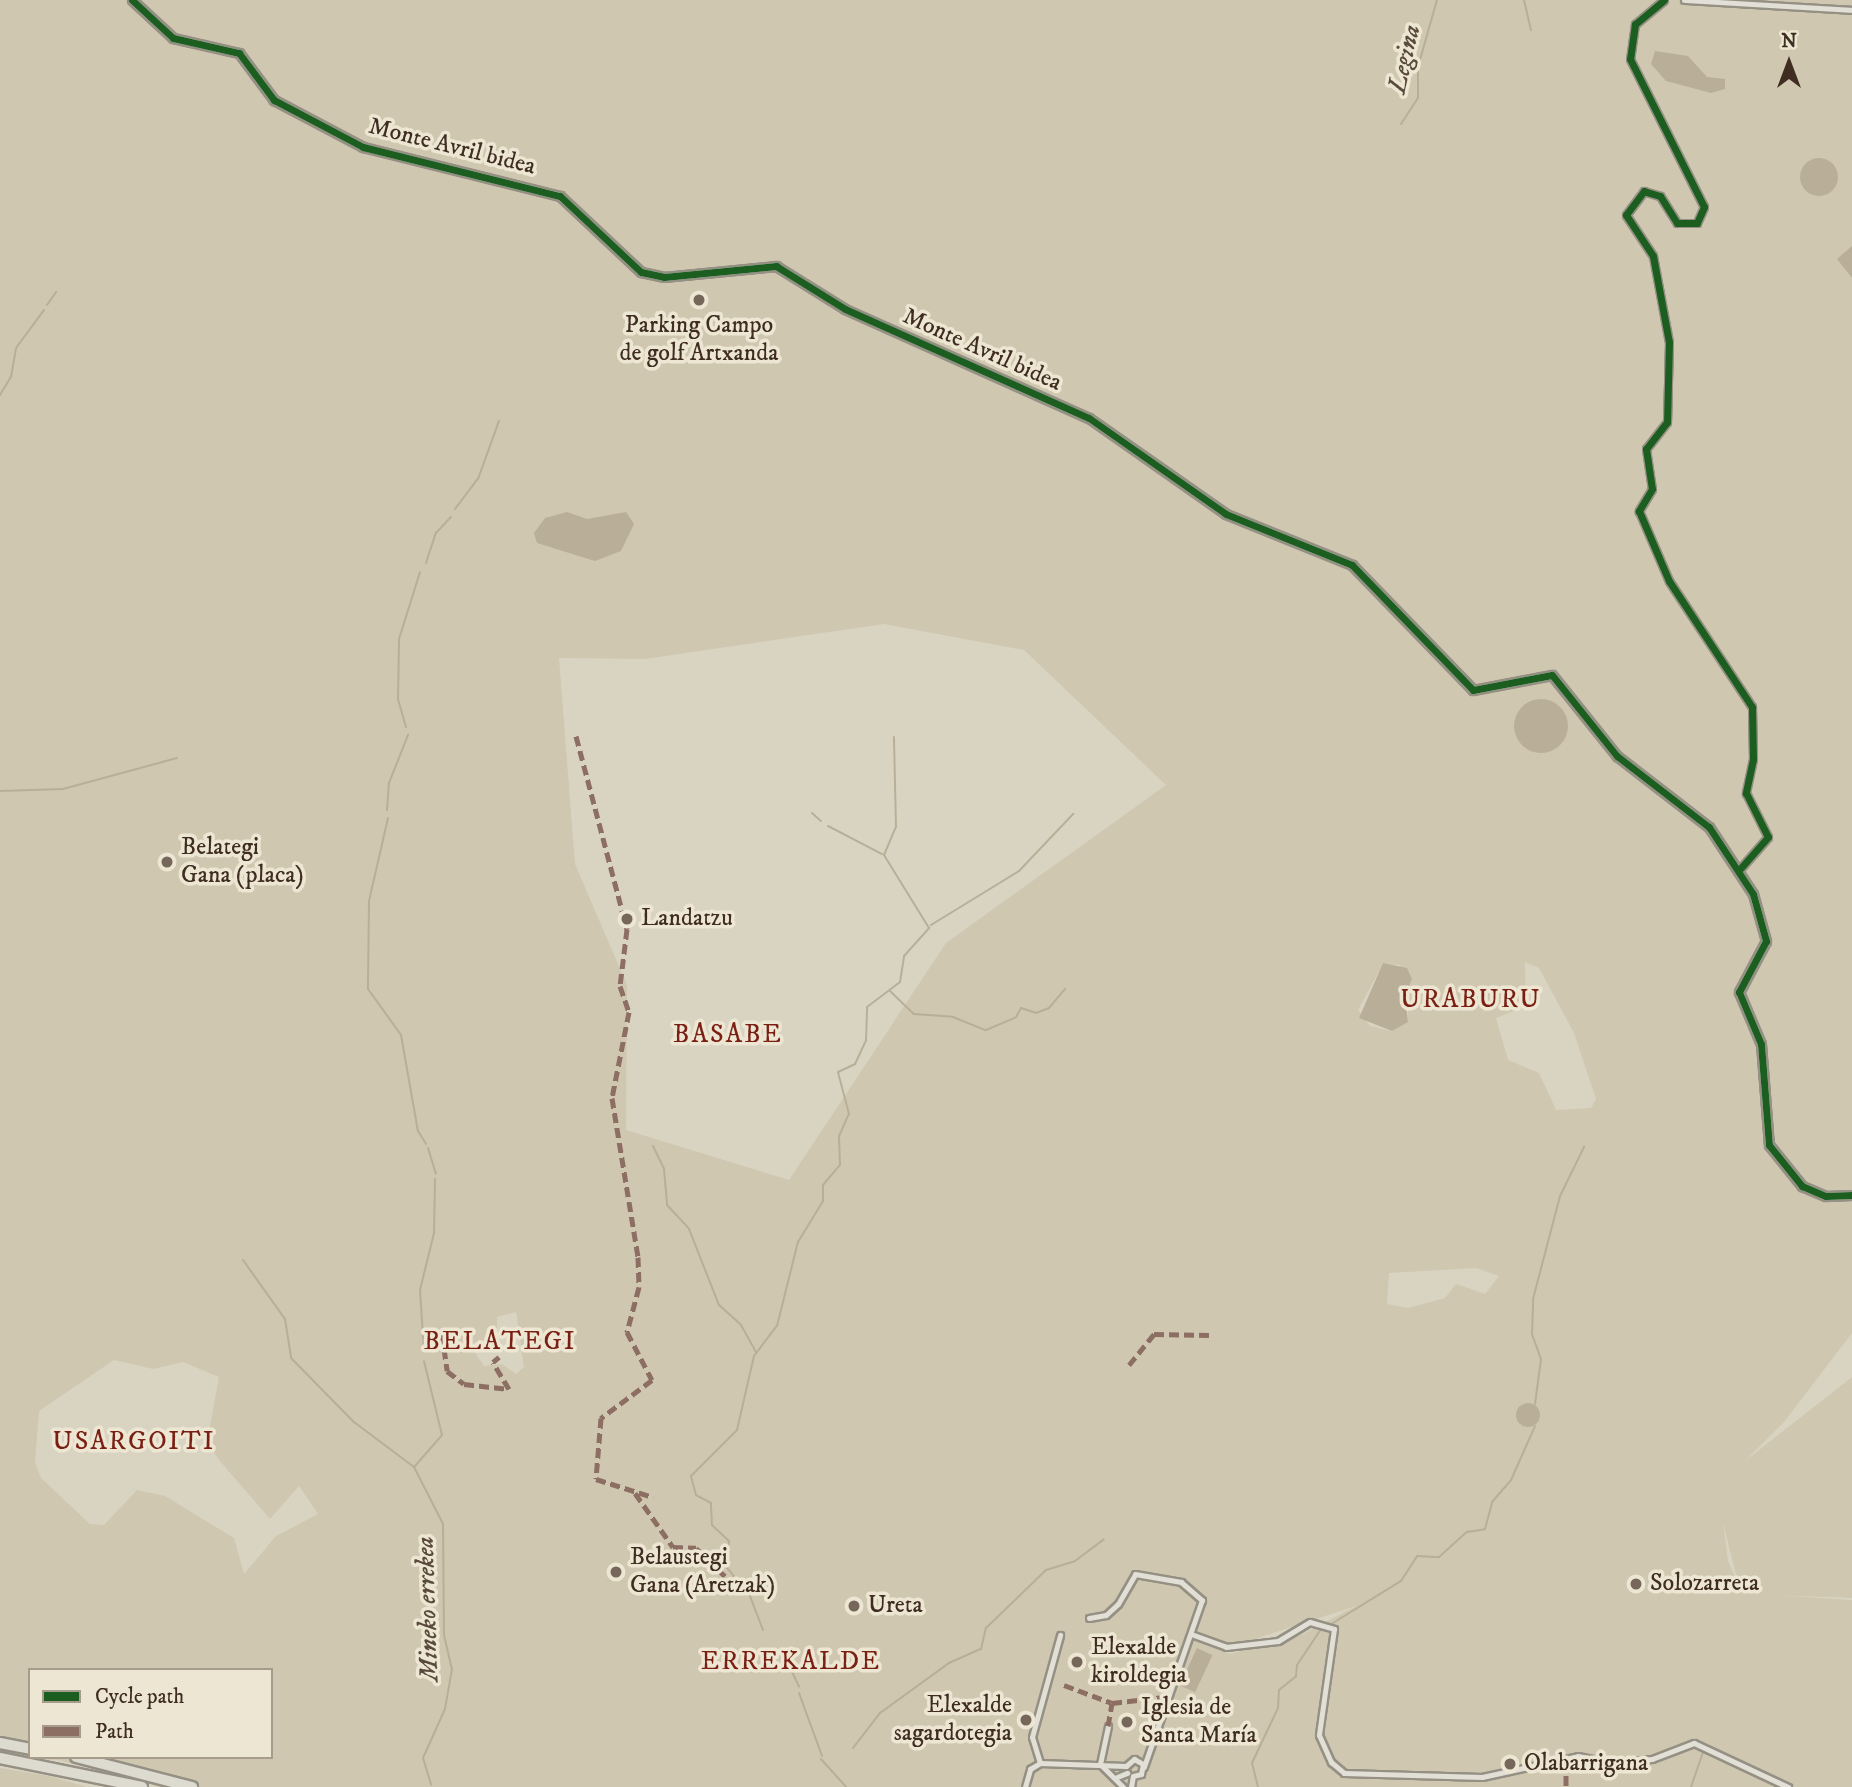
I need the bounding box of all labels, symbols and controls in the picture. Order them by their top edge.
water label: Legina [1382,22,1428,96]
north arrow [1754,28,1824,98]
text: N [1781,30,1797,53]
street label: Monte Avril bidea [366,112,538,182]
marker: Parking Campo de golf Artxanda [691,292,707,308]
street label: Monte Avril bidea [898,302,1066,398]
place label: Parking Campo de golf Artxanda [620,312,778,368]
place label: Belategi Gana (placa) [181,834,304,890]
marker: Belategi Gana (placa) [159,854,175,870]
place label: Landatzu [641,905,733,933]
marker: Landatzu [619,911,635,927]
district label: URABURU [1401,984,1541,1016]
district label: BASABE [674,1019,782,1051]
district label: BELATEGI [425,1326,575,1358]
district label: USARGOITI [54,1426,214,1458]
water label: Mineko errekea [410,1536,446,1682]
place label: Belaustegi Gana (Aretzak) [630,1544,775,1600]
marker: Belaustegi Gana (Aretzak) [608,1564,624,1580]
place label: Solozarreta [1650,1570,1759,1598]
marker: Solozarreta [1628,1576,1644,1592]
place label: Ureta [868,1592,923,1620]
marker: Ureta [846,1598,862,1614]
place label: Elexalde kiroldegia [1091,1634,1187,1690]
district label: ERREKALDE [702,1646,880,1678]
marker: Elexalde kiroldegia [1069,1654,1085,1670]
legend [28,1668,273,1759]
text: Cycle path [95,1684,184,1710]
place label: Elexalde sagardotegia [894,1692,1012,1748]
place label: Iglesia de Santa María [1141,1694,1257,1750]
marker: Elexalde sagardotegia [1018,1712,1034,1728]
marker: Iglesia de Santa María [1119,1714,1135,1730]
text: Path [95,1719,134,1745]
place label: Olabarrigana [1524,1750,1648,1778]
marker: Olabarrigana [1502,1756,1518,1772]

